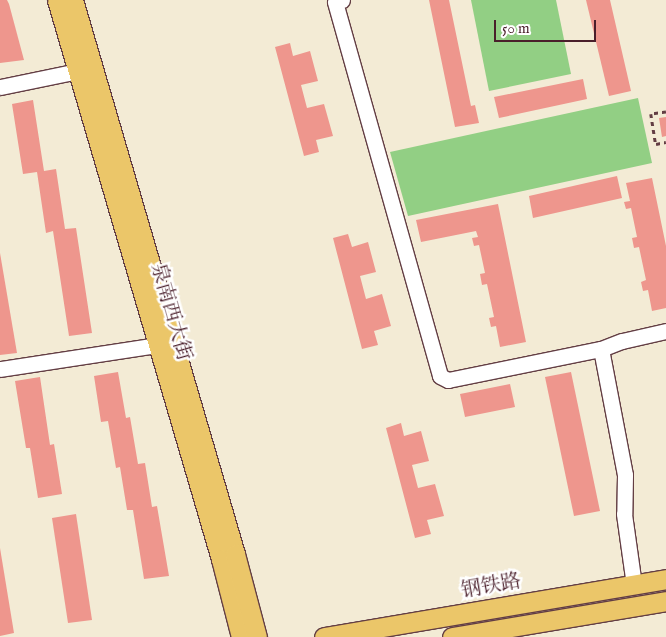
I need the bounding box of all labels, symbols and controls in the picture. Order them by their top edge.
scale bar [496,10,598,42]
text: 50 m [502,19,530,38]
street label: 泉南西大街 [146,261,196,363]
street label: 钢铁路 [459,569,523,603]

